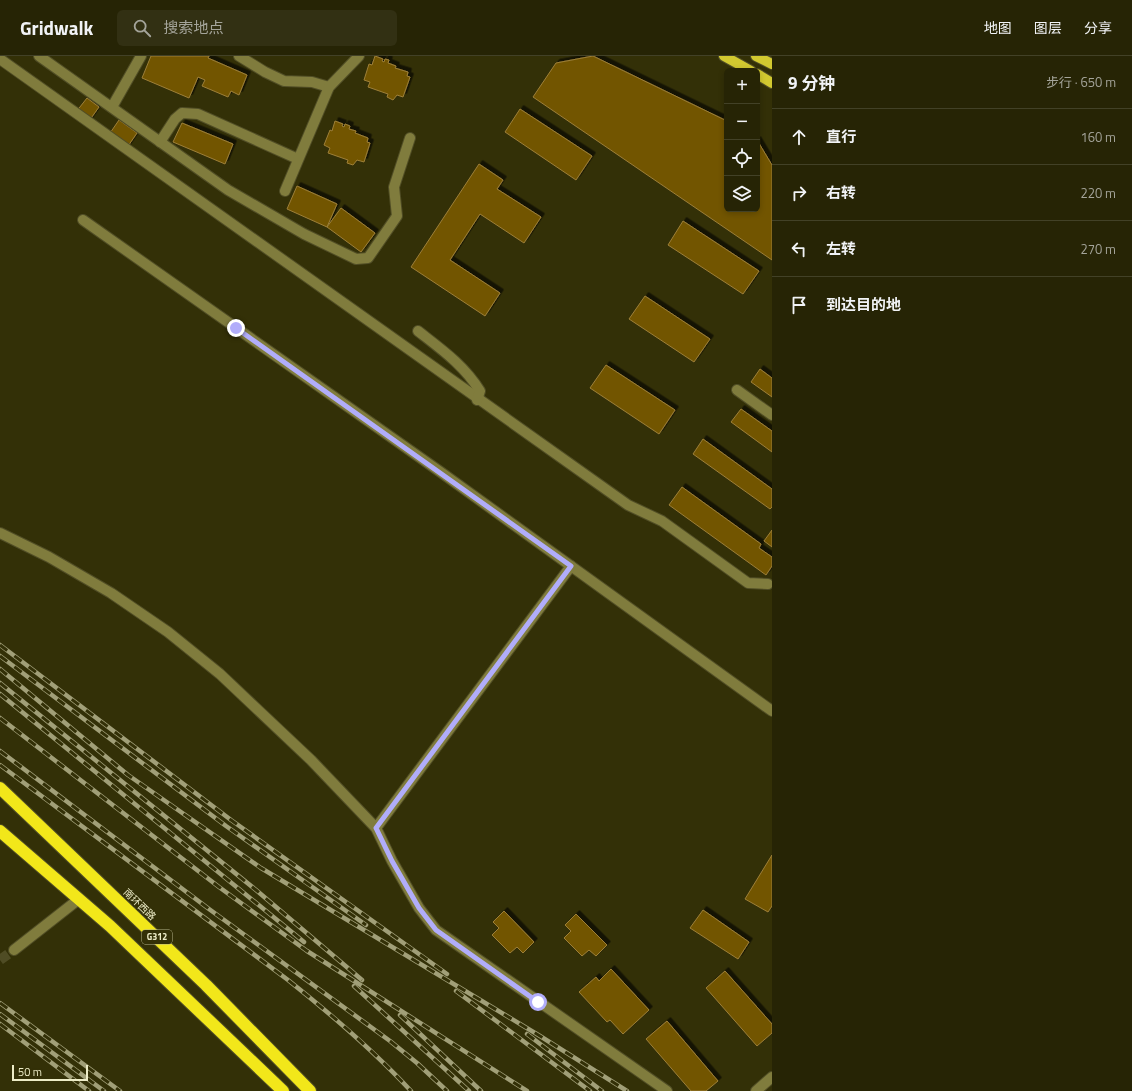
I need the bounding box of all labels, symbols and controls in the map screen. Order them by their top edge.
search box [117,10,397,46]
text: Gridwalk [20,13,93,42]
text: 搜索地点 [163,16,223,39]
icon: search [131,17,153,39]
text: 地图 [984,17,1012,38]
text: 图层 [1034,17,1062,38]
text: 分享 [1084,17,1112,38]
map controls [724,68,760,212]
button: + [724,68,760,104]
text: 9 分钟 [788,70,835,96]
text: 步行 · 650 m [1046,72,1116,92]
button: − [724,104,760,140]
text: 直行 [826,125,856,148]
icon: ahead [788,126,810,148]
text: 160 m [1080,127,1116,147]
button: locate [724,140,760,176]
button: layers [724,176,760,212]
text: 右转 [826,181,856,204]
icon: right [788,182,810,204]
text: 220 m [1080,183,1116,203]
text: 左转 [826,237,856,260]
icon: left [788,238,810,260]
text: 270 m [1080,239,1116,259]
text: 到达目的地 [826,293,901,316]
icon: arrive [788,294,810,316]
route end [227,319,245,337]
street label: 南环西路 [120,885,159,924]
road number: G312 [142,930,172,944]
route start [529,993,547,1011]
scale bar [12,1063,88,1082]
text: 50 m [18,1064,42,1080]

